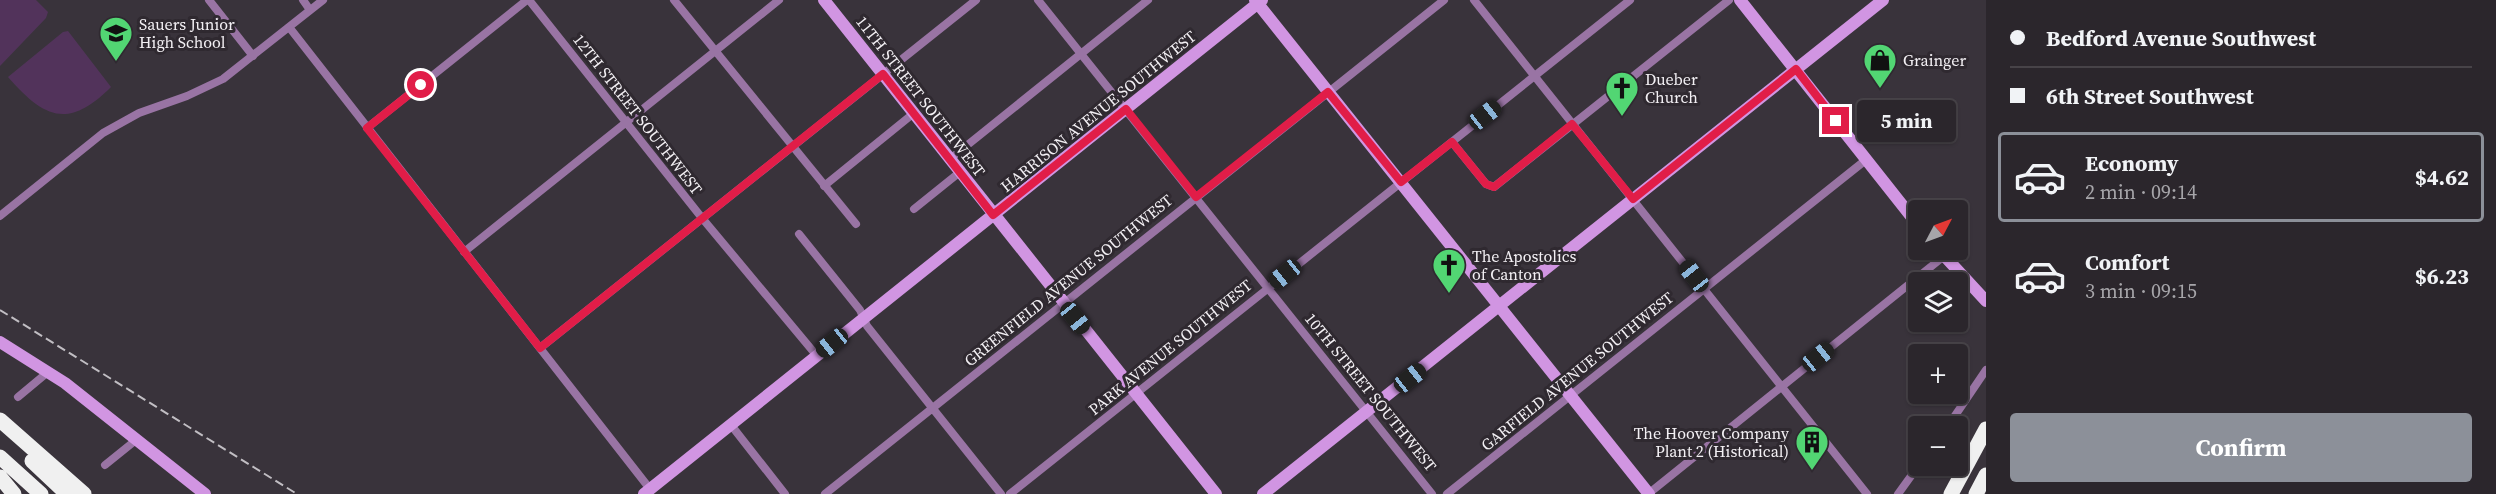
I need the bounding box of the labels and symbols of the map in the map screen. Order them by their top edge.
street label: 11TH STREET SOUTHWEST [851,11,991,181]
place label: Sauers Junior High School [139,13,235,53]
school or university icon: Sauers Junior High School [98,15,134,62]
street label: HARRISON AVENUE SOUTHWEST [996,25,1201,197]
street label: 12TH STREET SOUTHWEST [568,29,708,199]
shop icon: Grainger [1862,42,1898,89]
place label: Grainger [1903,49,1966,71]
place label: Dueber Church [1645,68,1698,108]
church icon: Dueber Church [1604,70,1640,117]
route start [407,71,434,98]
car [1465,97,1505,133]
callout: 5 min [1857,100,1956,142]
route end [1822,107,1849,134]
street label: GREENFIELD AVENUE SOUTHWEST [959,189,1177,371]
north arrow [1908,200,1968,260]
place label: The Apostolics of Canton [1472,245,1577,285]
church icon: The Apostolics of Canton [1431,247,1467,294]
car [1265,256,1305,292]
car [1676,256,1712,296]
street label: PARK AVENUE SOUTHWEST [1083,274,1257,420]
street label: GARFIELD AVENUE SOUTHWEST [1476,286,1678,456]
car [1057,298,1093,338]
street label: 10TH STREET SOUTHWEST [1300,308,1442,476]
car [812,325,852,361]
car [1798,339,1838,375]
car [1390,360,1430,396]
place label: The Hoover Company Plant 2 (Historical) [1634,422,1790,462]
building icon: The Hoover Company Plant 2 (Historical) [1794,424,1830,471]

